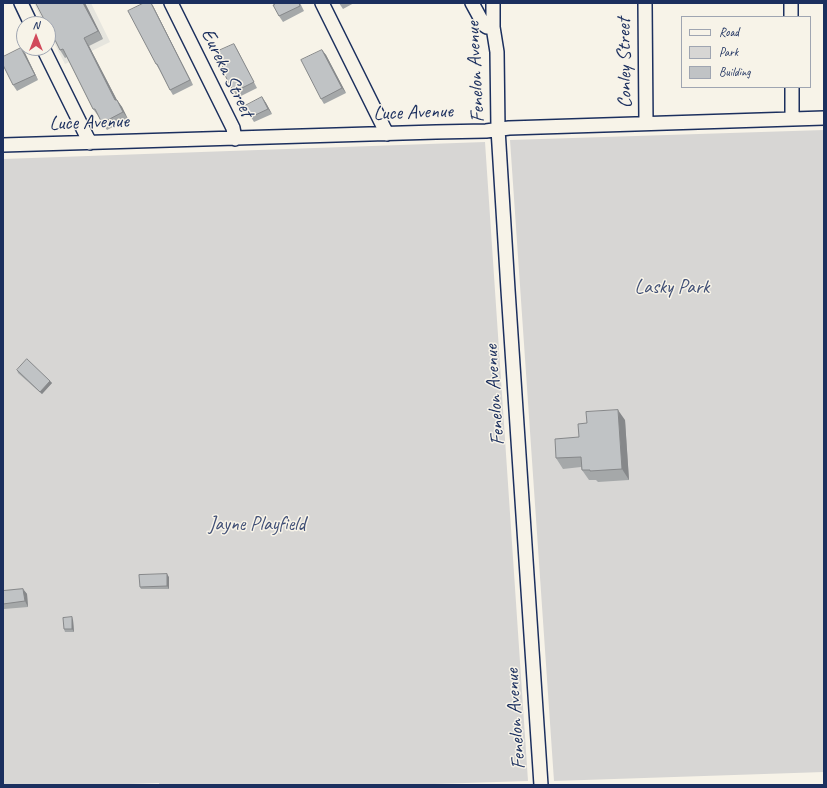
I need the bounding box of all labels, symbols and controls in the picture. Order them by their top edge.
north arrow [16,16,56,56]
legend [681,16,811,88]
street label: Conley Street [612,17,638,109]
text: N [33,18,39,32]
street label: Fenelon Avenue [461,21,491,123]
text: Road [719,24,739,40]
street label: Eureka Street [195,25,259,121]
text: Park [719,44,738,60]
text: Building [719,64,751,80]
street label: Luce Avenue [373,100,453,126]
street label: Luce Avenue [49,110,129,136]
park label: Lasky Park [635,276,709,300]
street label: Fenelon Avenue [480,344,510,446]
park label: Jayne Playfield [209,513,305,537]
street label: Fenelon Avenue [501,668,531,770]

